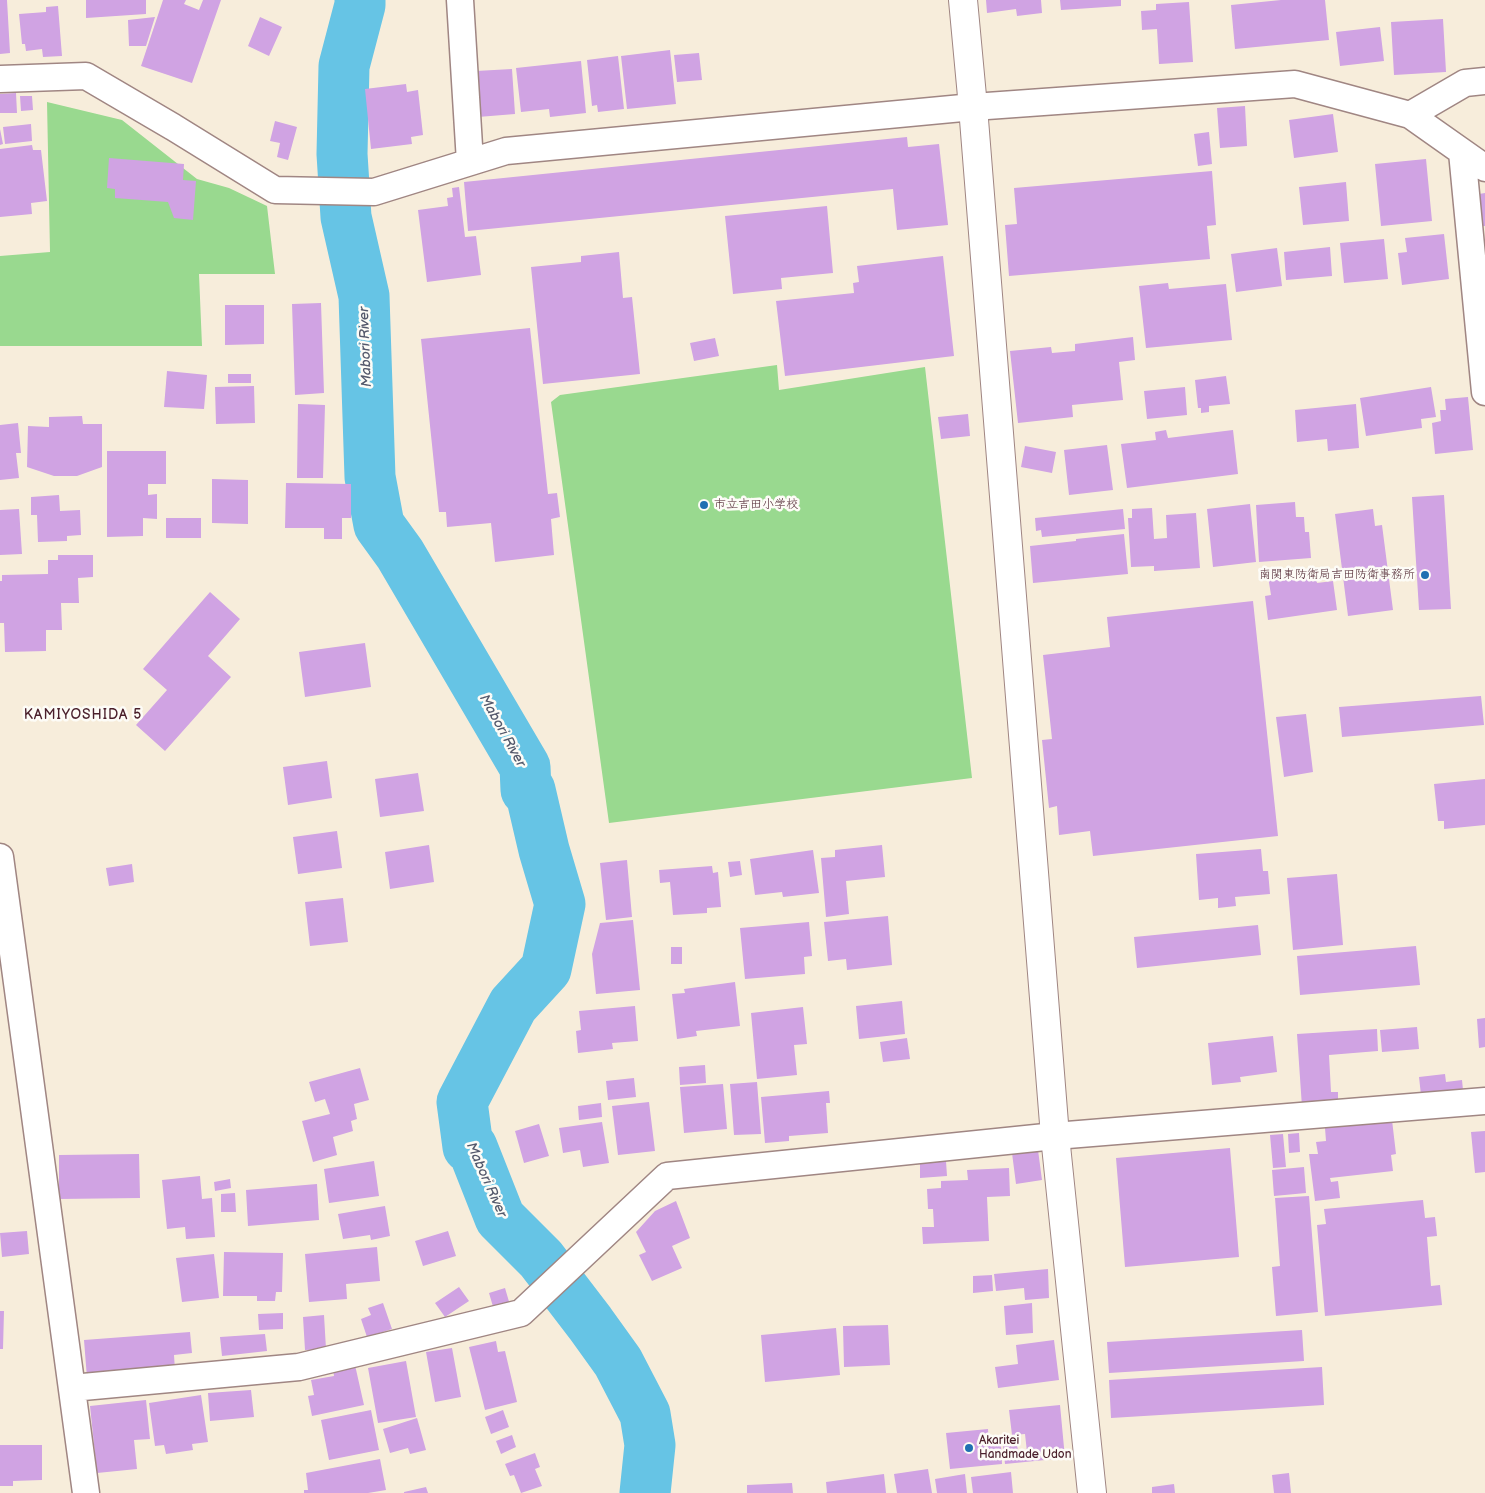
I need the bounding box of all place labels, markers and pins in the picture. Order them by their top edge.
place label: 市立吉田小学校 [714,498,798,512]
marker: 市立吉田小学校 [698,499,710,511]
place label: 南関東防衛局吉田防衛事務所 [1259,568,1415,582]
marker: 南関東防衛局吉田防衛事務所 [1419,569,1431,581]
place label: Akaritei Handmade Udon [979,1434,1071,1462]
marker: Akaritei Handmade Udon [963,1442,975,1454]

